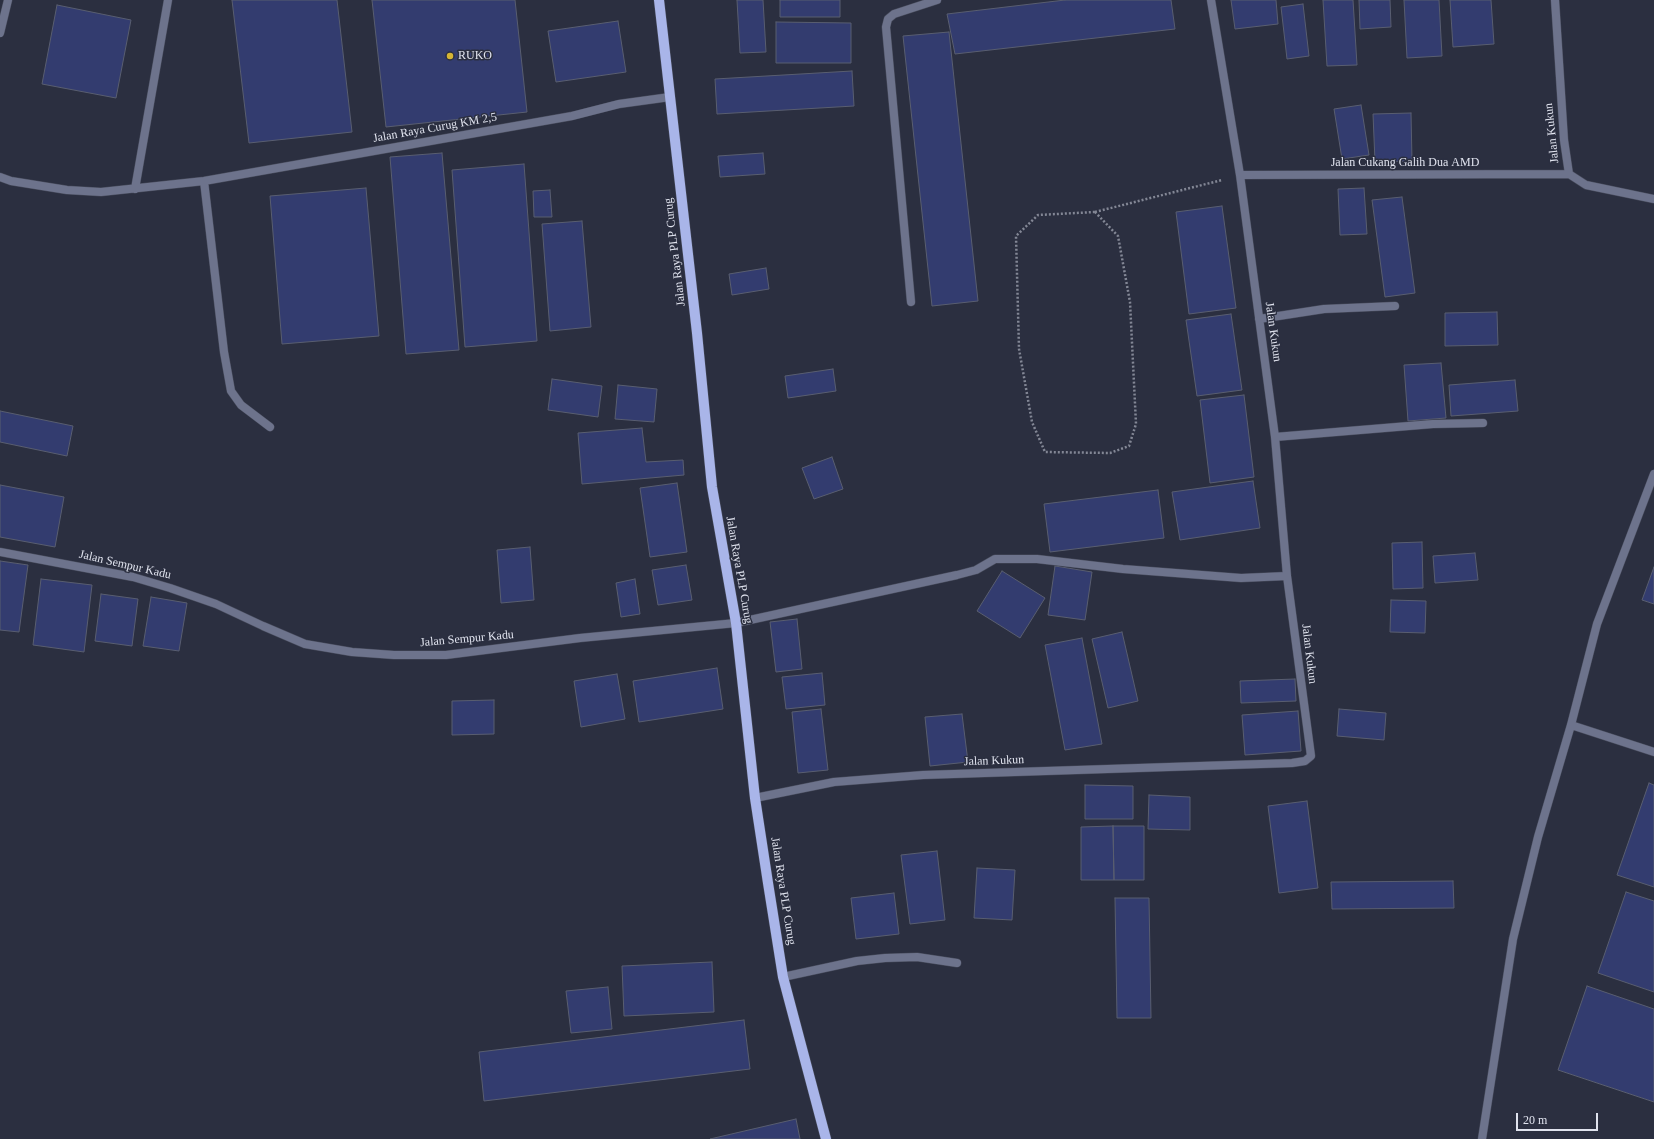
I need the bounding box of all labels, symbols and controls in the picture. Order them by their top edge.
place label: RUKO [458,49,492,63]
marker: RUKO [445,51,455,61]
street label: Jalan Kukun [1542,102,1562,164]
street label: Jalan Raya Curug KM 2,5 [372,110,498,146]
street label: Jalan Cukang Galih Dua AMD [1331,156,1479,170]
street label: Jalan Raya PLP Curug [661,197,689,307]
street label: Jalan Kukun [1262,301,1284,363]
street label: Jalan Raya PLP Curug [722,515,756,625]
street label: Jalan Sempur Kadu [78,547,172,583]
street label: Jalan Kukun [1298,623,1320,685]
street label: Jalan Sempur Kadu [420,628,514,650]
street label: Jalan Kukun [964,753,1024,769]
street label: Jalan Raya PLP Curug [767,836,799,946]
scale bar [1518,1105,1600,1131]
text: 20 m [1523,1113,1547,1127]

